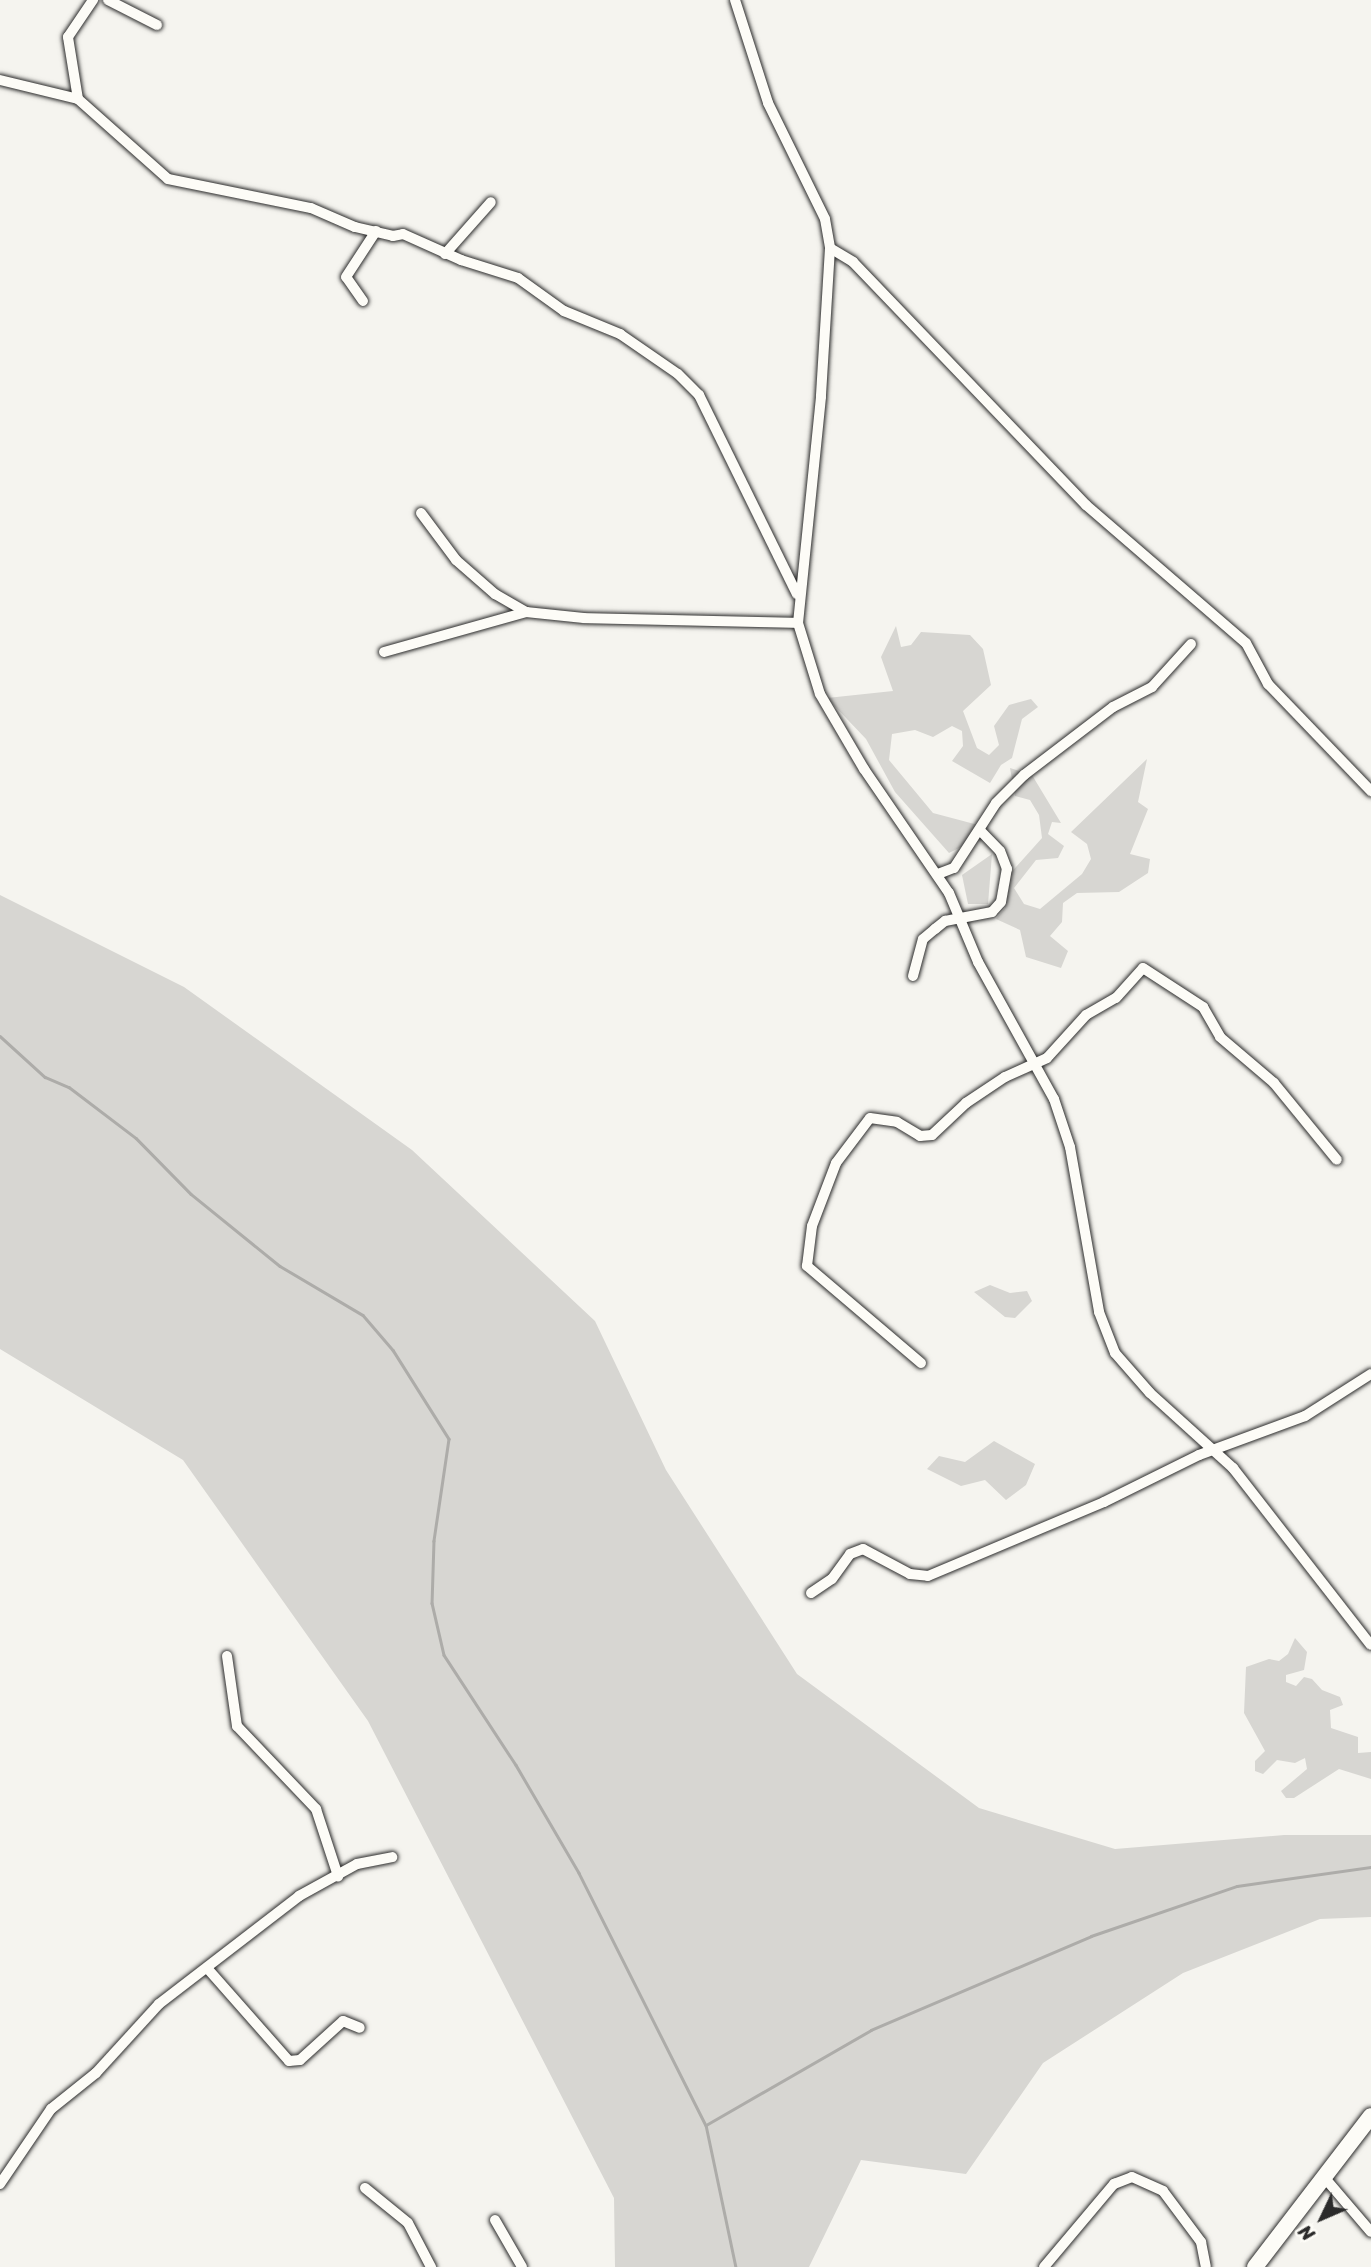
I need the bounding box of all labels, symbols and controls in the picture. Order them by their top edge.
north arrow [1287,2183,1357,2253]
text: N [1290,2217,1323,2249]

